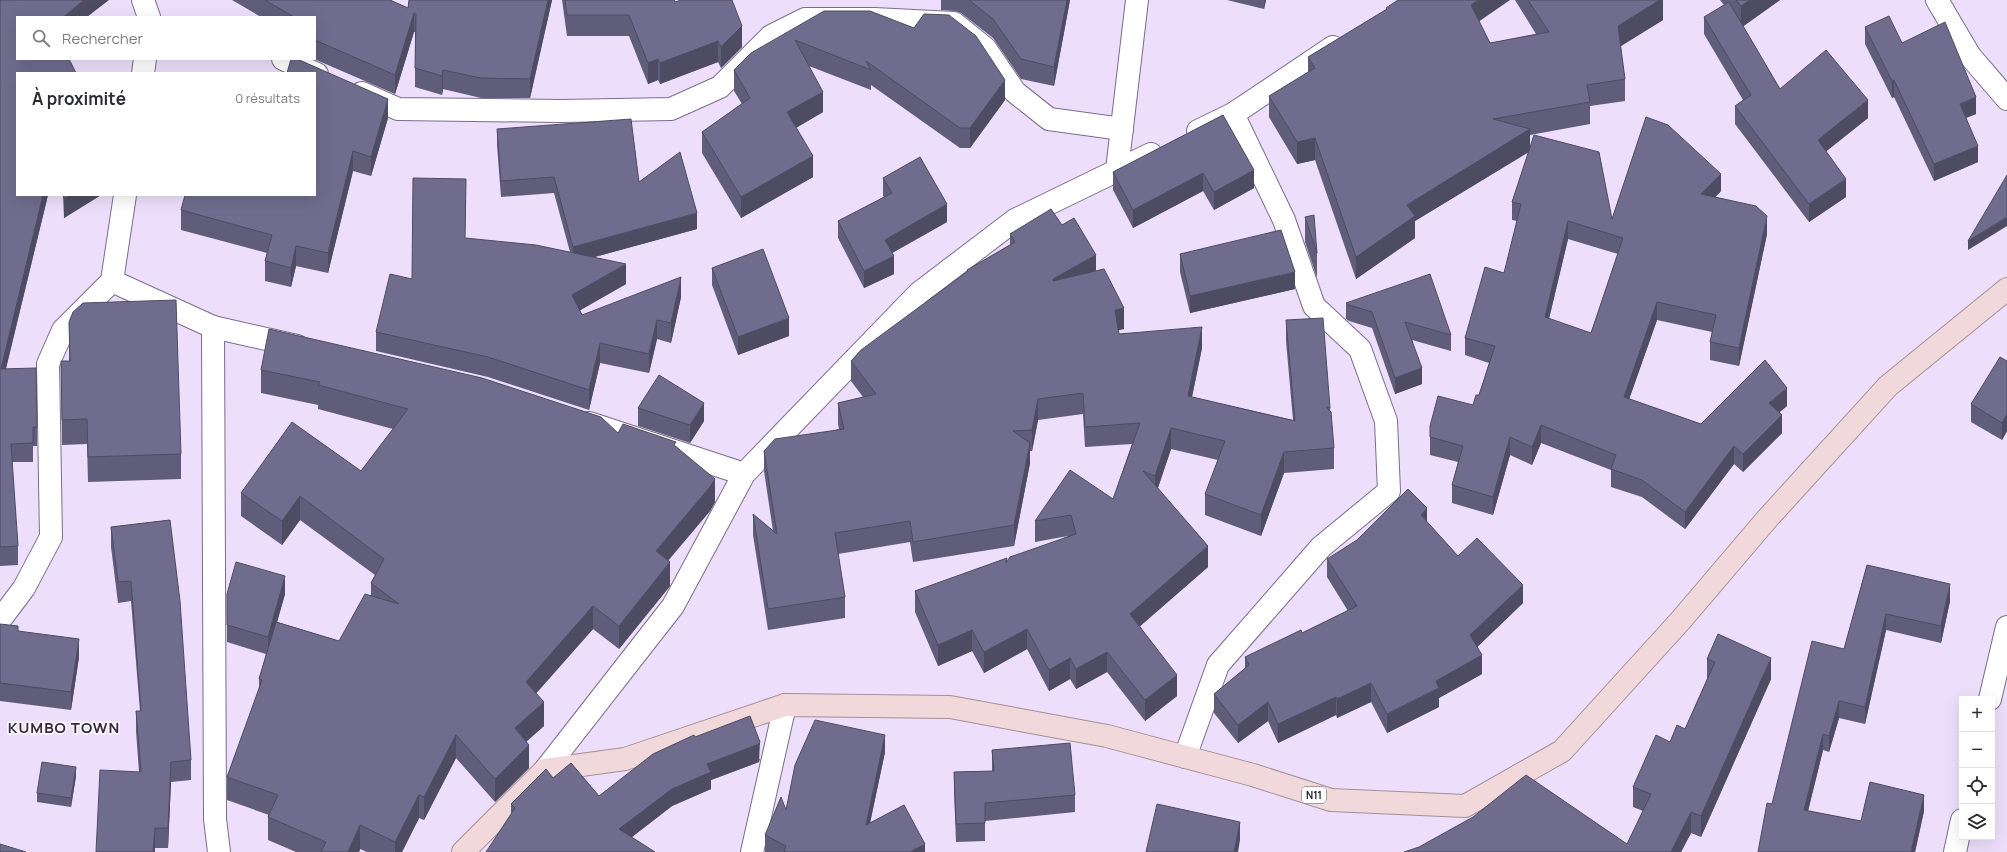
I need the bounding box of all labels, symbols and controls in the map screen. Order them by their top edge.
search box [16,16,316,60]
icon: search [30,27,52,49]
text: Rechercher [62,28,143,49]
text: À proximité [32,87,126,110]
text: 0 résultats [235,89,300,107]
map controls [1959,696,1995,840]
button: + [1959,696,1995,732]
district label: KUMBO TOWN [8,717,120,738]
button: − [1959,732,1995,768]
button: locate [1959,768,1995,804]
road number: N11 [1302,787,1326,803]
button: layers [1959,804,1995,840]

